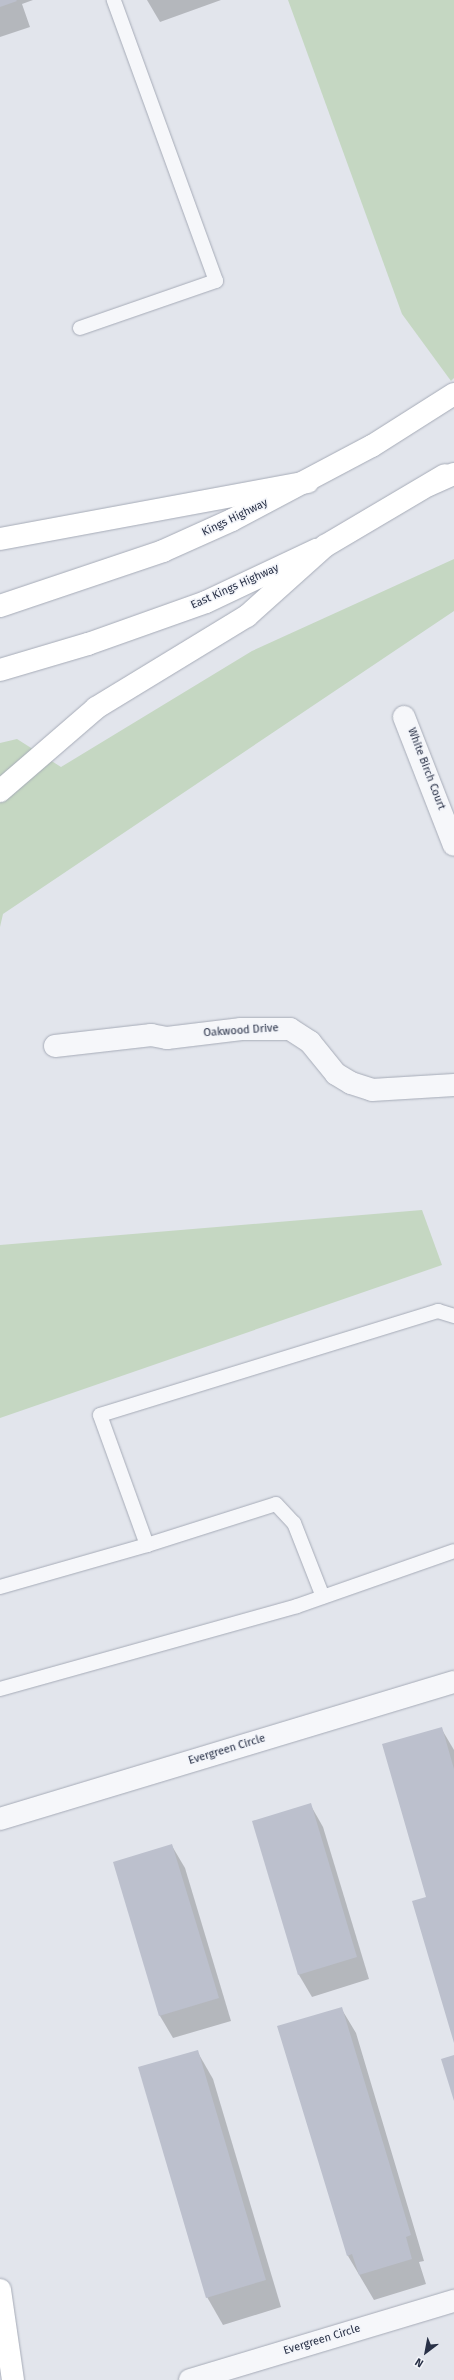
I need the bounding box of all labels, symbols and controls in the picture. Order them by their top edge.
street label: Kings Highway [200,496,270,540]
street label: East Kings Highway [189,562,281,612]
street label: White Birch Court [404,726,448,812]
street label: Oakwood Drive [203,1022,279,1040]
street label: Evergreen Circle [187,1732,267,1768]
street label: Evergreen Circle [282,2322,362,2358]
north arrow [406,2332,446,2372]
text: N [413,2355,426,2370]

